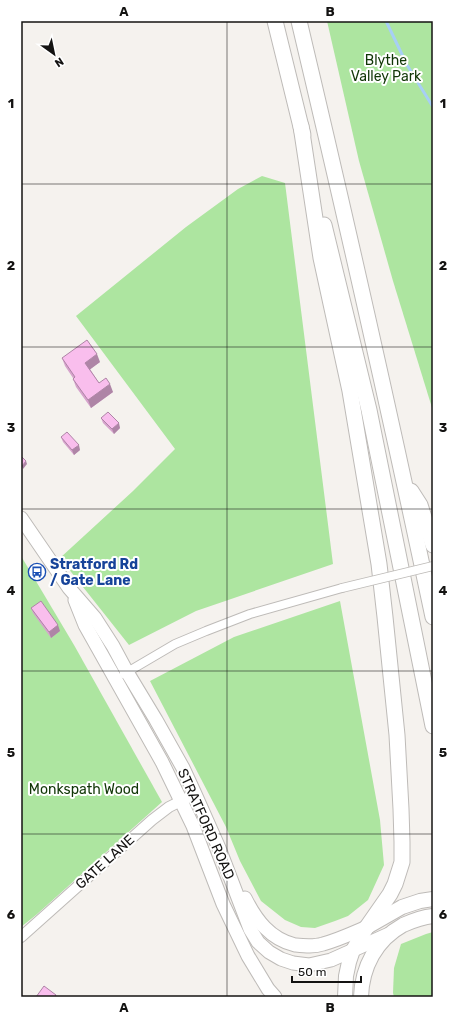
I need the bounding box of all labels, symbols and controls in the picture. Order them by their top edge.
text: A [119,4,129,19]
text: B [325,4,335,19]
north arrow [34,34,74,74]
park label: Blythe Valley Park [351,52,422,85]
text: N [52,54,66,70]
text: 1 [8,96,14,111]
text: 1 [440,96,446,111]
text: 2 [7,258,15,273]
text: 2 [439,258,447,273]
text: 3 [7,420,16,435]
text: 3 [439,420,448,435]
place label: Stratford Rd / Gate Lane [50,556,138,589]
bus stop icon: Stratford Rd / Gate Lane [27,562,47,582]
text: 4 [7,583,16,598]
text: 4 [439,583,448,598]
text: 5 [7,745,15,760]
text: 5 [439,745,447,760]
street label: STRATFORD ROAD [174,766,238,882]
park label: Monkspath Wood [29,781,139,798]
street label: GATE LANE [72,831,138,893]
text: 6 [7,907,16,922]
text: 6 [439,907,448,922]
scale bar [292,958,361,984]
text: 50 m [298,965,326,979]
text: A [119,1000,129,1015]
text: B [325,1000,335,1015]

